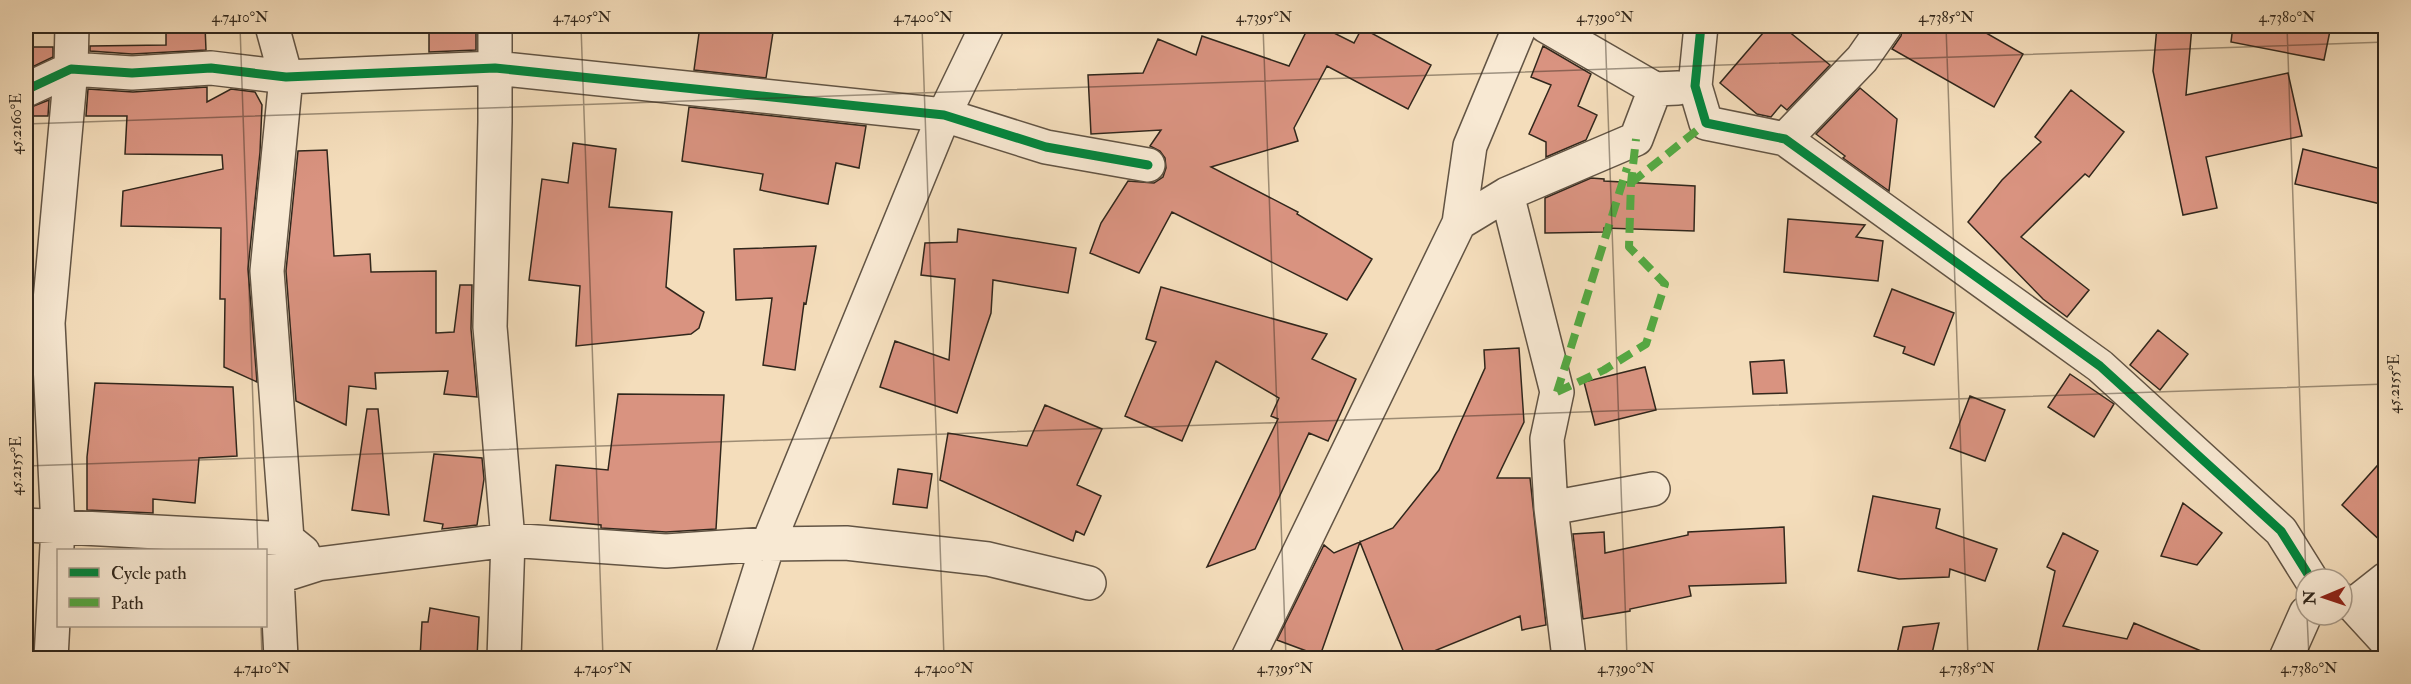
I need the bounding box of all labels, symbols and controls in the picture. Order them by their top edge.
text: 4.7410°N [212,8,269,27]
text: 4.7405°N [553,8,612,27]
text: 4.7400°N [893,8,953,27]
text: 4.7395°N [1236,8,1293,27]
text: 4.7390°N [1576,8,1634,27]
text: 4.7385°N [1918,8,1974,27]
text: 4.7380°N [2259,8,2316,27]
text: 45.2160°E [7,93,26,155]
text: 45.2155°E [2385,354,2404,414]
text: 45.2155°E [7,436,26,496]
legend [57,549,267,627]
text: Cycle path [111,562,187,585]
north arrow [2294,567,2354,627]
text: N [2300,589,2320,606]
text: Path [111,592,144,615]
text: 4.7410°N [234,659,291,678]
text: 4.7405°N [574,659,633,678]
text: 4.7400°N [914,659,974,678]
text: 4.7395°N [1257,659,1314,678]
text: 4.7390°N [1597,659,1655,678]
text: 4.7385°N [1939,659,1995,678]
text: 4.7380°N [2281,659,2338,678]

